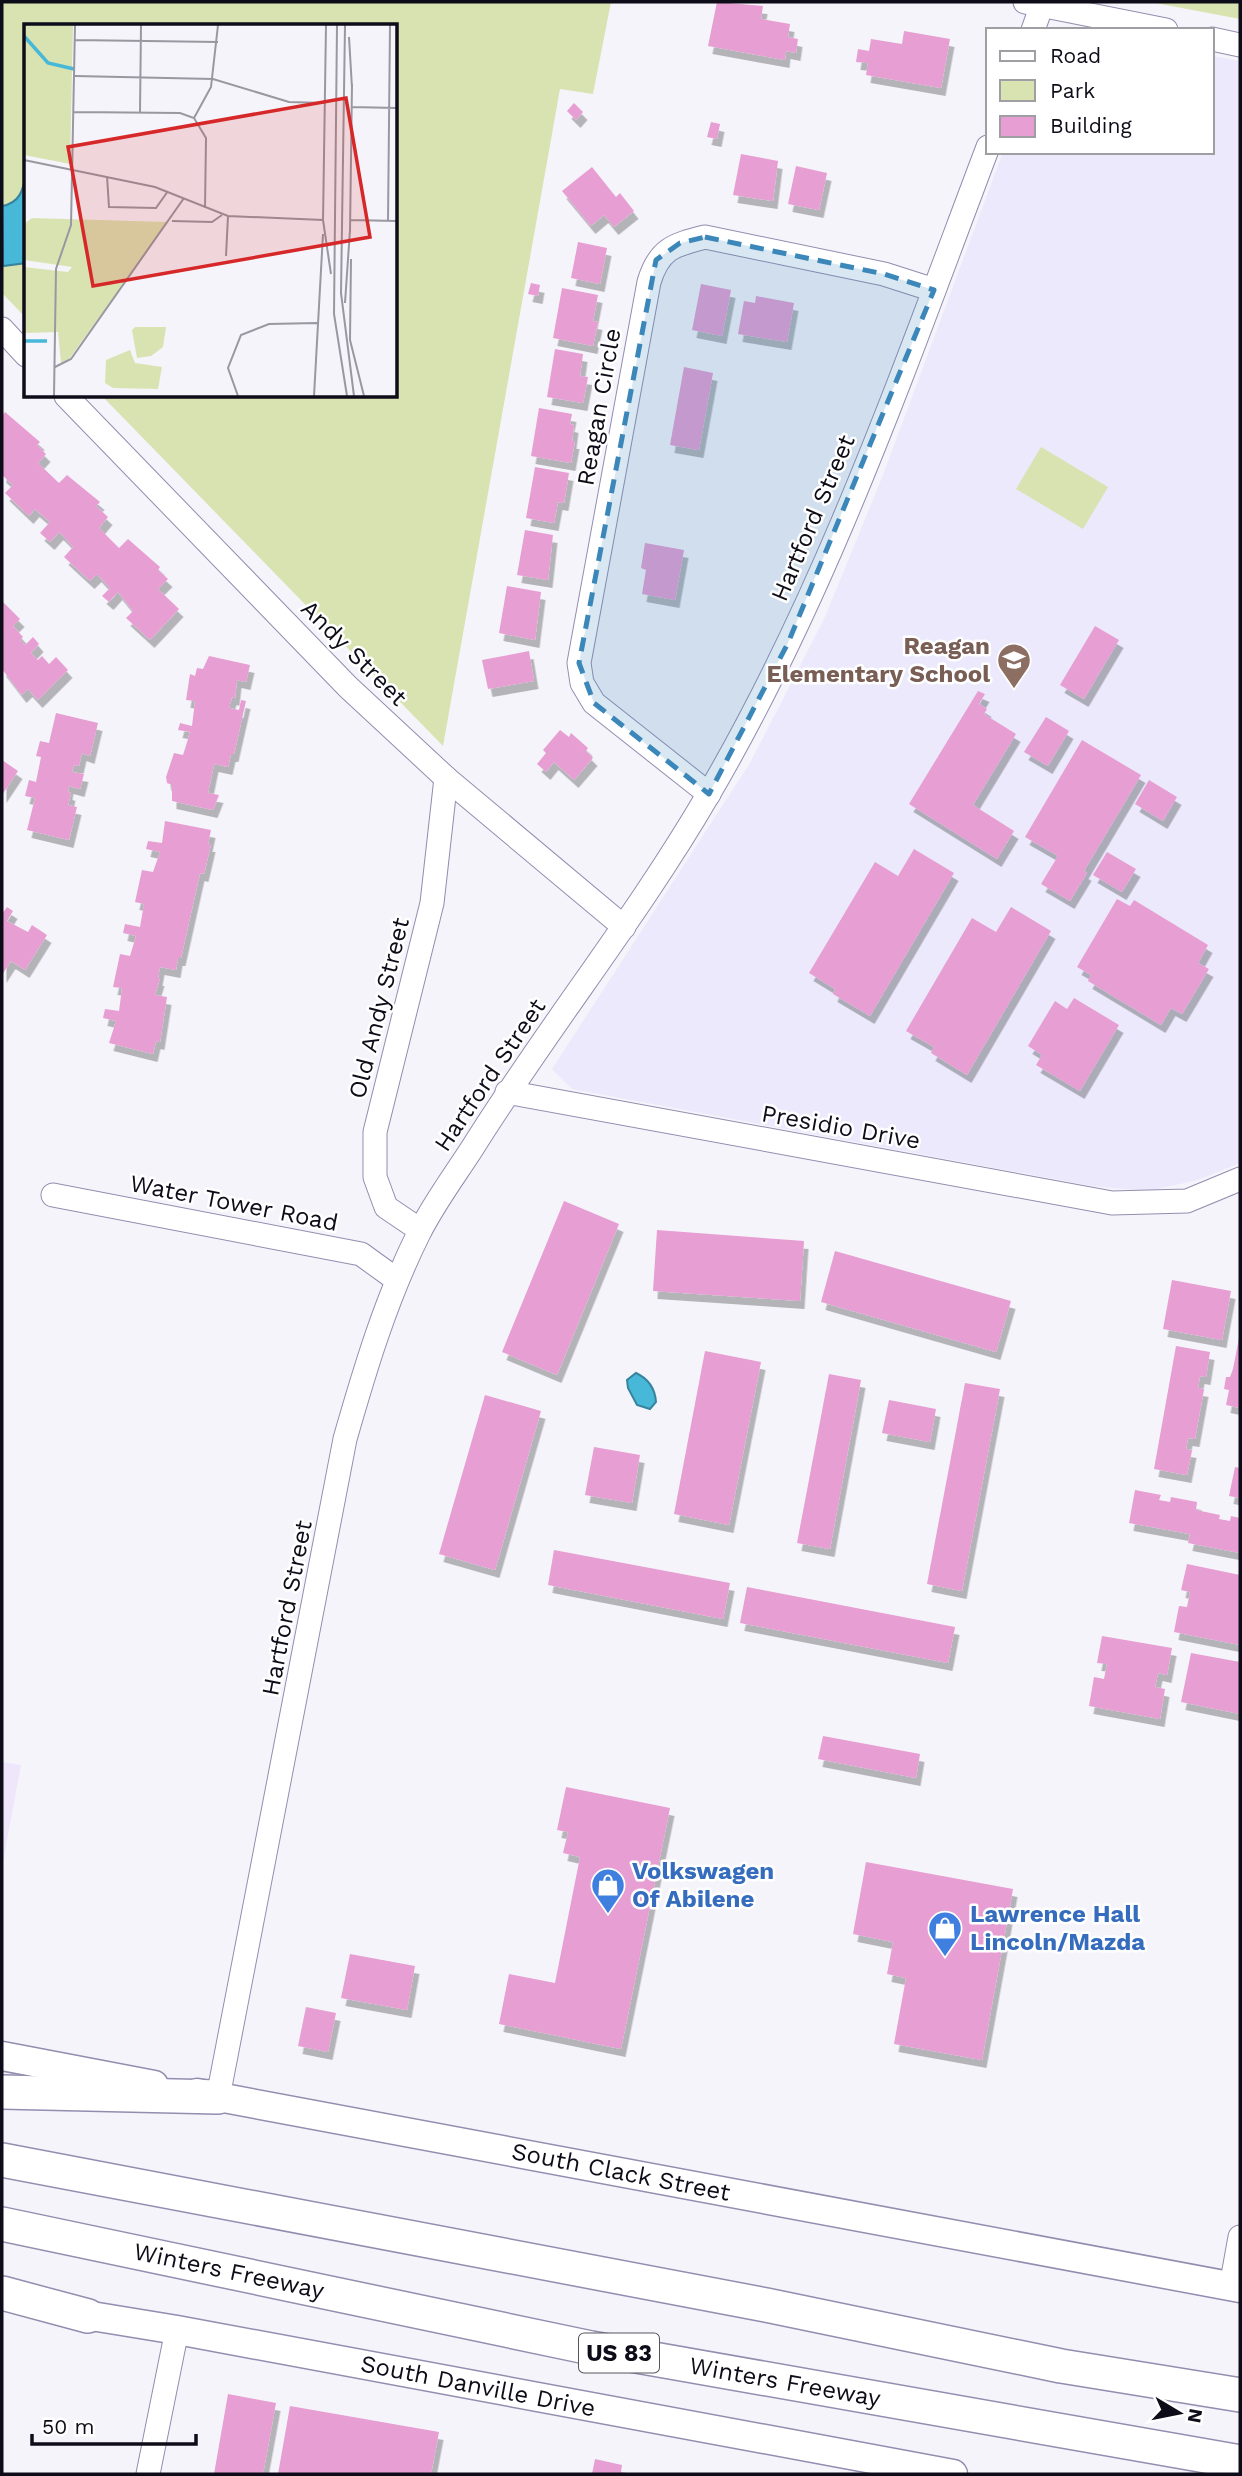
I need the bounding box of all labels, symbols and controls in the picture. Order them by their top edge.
inset map [24,24,397,397]
legend [986,28,1214,154]
text: Road [1050,43,1101,68]
text: Park [1050,78,1095,103]
text: Building [1050,113,1132,138]
street label: Reagan Circle [571,326,627,488]
street label: Hartford Street [765,431,861,605]
street label: Andy Street [295,594,413,712]
place label: Reagan Elementary School [766,632,990,688]
school or university icon: Reagan Elementary School [995,641,1033,690]
street label: Old Andy Street [343,915,415,1101]
street label: Hartford Street [429,993,551,1157]
street label: Presidio Drive [759,1099,923,1155]
street label: Water Tower Road [128,1169,340,1237]
street label: Hartford Street [256,1518,318,1698]
place label: Volkswagen Of Abilene [632,1857,774,1913]
shop icon: Volkswagen Of Abilene [589,1866,627,1915]
place label: Lawrence Hall Lincoln/Mazda [970,1900,1145,1956]
shop icon: Lawrence Hall Lincoln/Mazda [926,1909,964,1958]
street label: South Clack Street [509,2137,733,2207]
street label: Winters Freeway [131,2237,327,2305]
road number: US 83 [579,2334,659,2372]
street label: South Danville Drive [358,2350,598,2422]
street label: Winters Freeway [687,2351,883,2413]
north arrow [1144,2378,1214,2448]
scale bar [32,2402,196,2446]
text: N [1183,2407,1208,2425]
text: 50 m [42,2414,94,2439]

